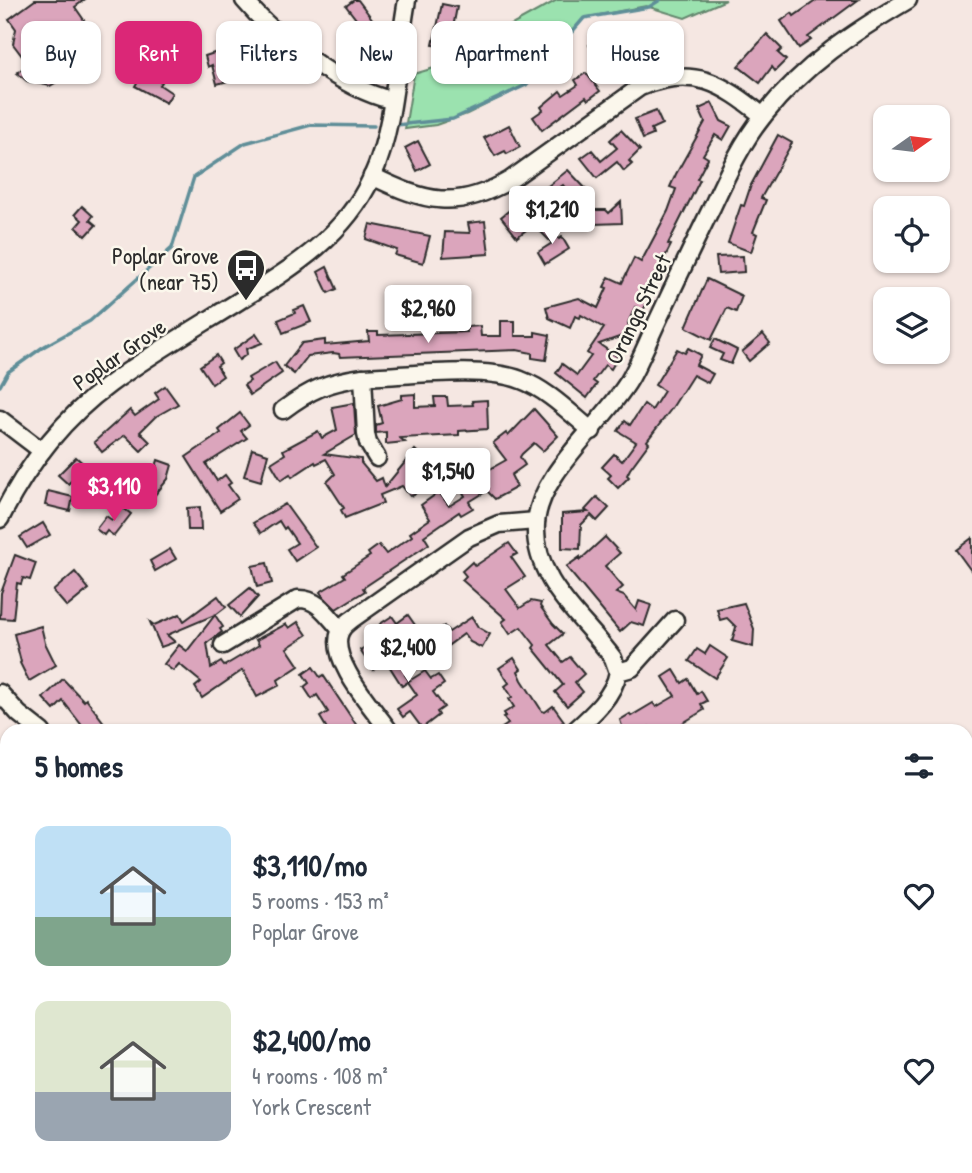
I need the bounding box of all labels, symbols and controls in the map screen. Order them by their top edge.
chip: Buy [21,21,101,84]
chip: Rent [115,21,202,84]
chip: Filters [216,21,322,84]
chip: New [336,21,417,84]
chip: Apartment [431,21,573,84]
chip: House [587,21,684,84]
north arrow [873,105,950,182]
map controls [873,105,950,364]
pin: $1,210 [495,187,609,246]
text: $1,210 [525,193,579,224]
button: locate [873,196,950,273]
place label: Poplar Grove (near 75) [112,240,219,297]
bus stop icon: Poplar Grove (near 75) [225,247,267,302]
street label: Oranga Street [598,248,679,369]
pin: $2,960 [371,286,485,345]
button: layers [873,287,950,364]
text: $2,960 [401,292,456,323]
street label: Poplar Grove [66,311,172,397]
pin: $1,540 [391,448,505,508]
text: $1,540 [421,455,475,486]
pin: $3,110 [57,463,171,523]
text: $3,110 [87,470,141,501]
pin: $2,400 [351,624,465,684]
text: $2,400 [380,631,436,662]
text: 5 homes [35,746,123,786]
icon: filters [900,747,938,785]
text: $3,110/mo [252,845,367,885]
icon: home [91,854,175,938]
icon: heart [900,877,938,915]
text: 5 rooms · 153 m² [252,885,389,916]
text: Poplar Grove [252,916,359,947]
text: $2,400/mo [252,1020,371,1060]
icon: home [91,1029,175,1113]
icon: heart [900,1052,938,1090]
text: 4 rooms · 108 m² [252,1060,388,1091]
text: York Crescent [252,1091,371,1122]

